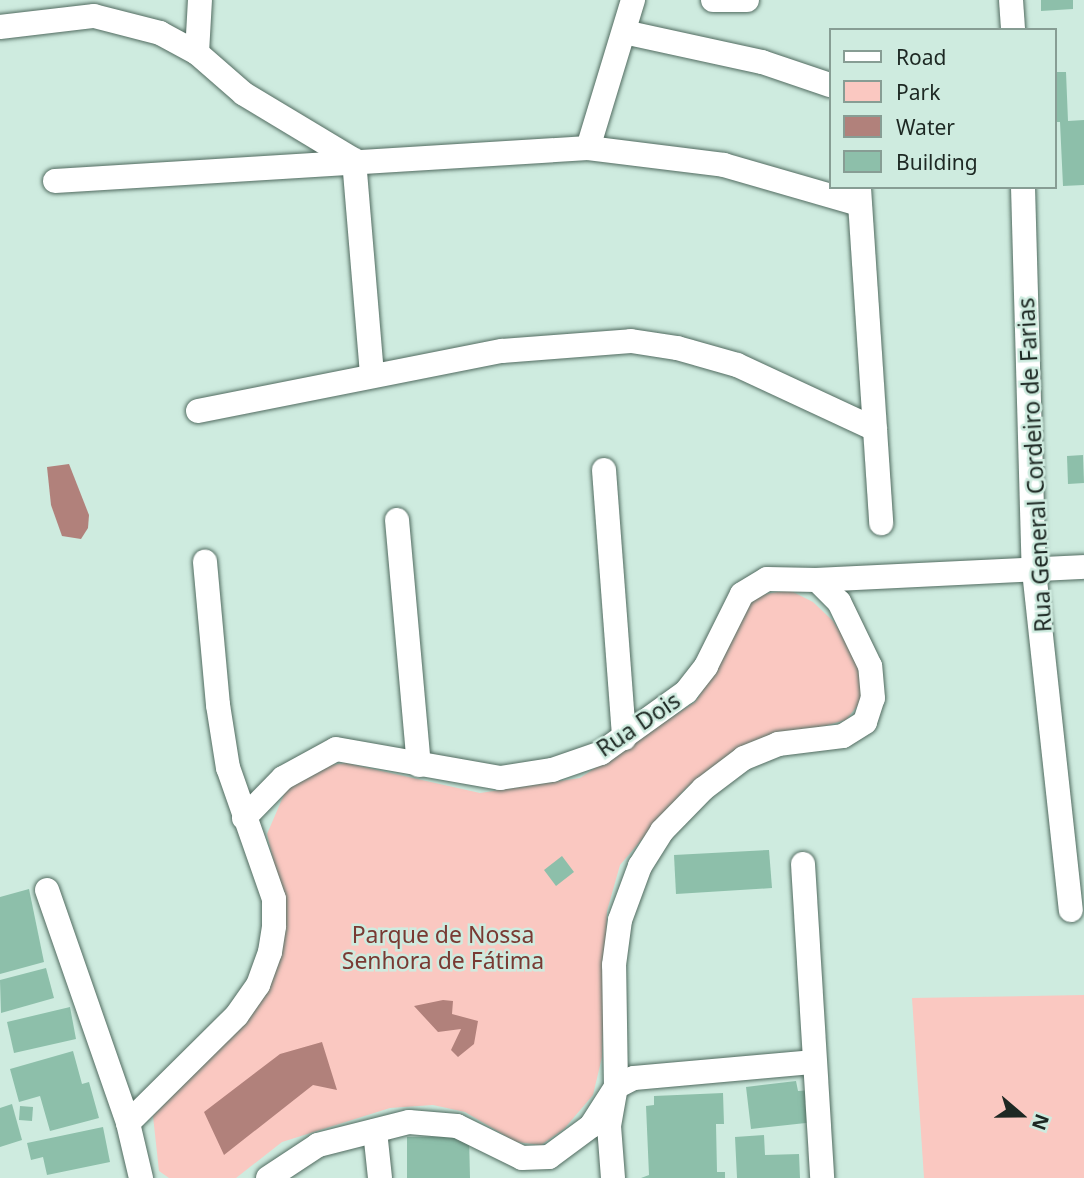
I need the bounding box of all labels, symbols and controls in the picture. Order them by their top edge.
legend [828,28,1056,189]
text: Road [896,43,946,71]
text: Park [896,78,940,106]
text: Water [896,113,955,141]
text: Building [896,148,978,176]
street label: Rua General Cordeiro de Farias [1011,297,1057,633]
street label: Rua Dois [591,686,685,762]
park label: Parque de Nossa Senhora de Fátima [342,920,544,974]
north arrow [986,1080,1056,1150]
text: N [1026,1110,1056,1134]

